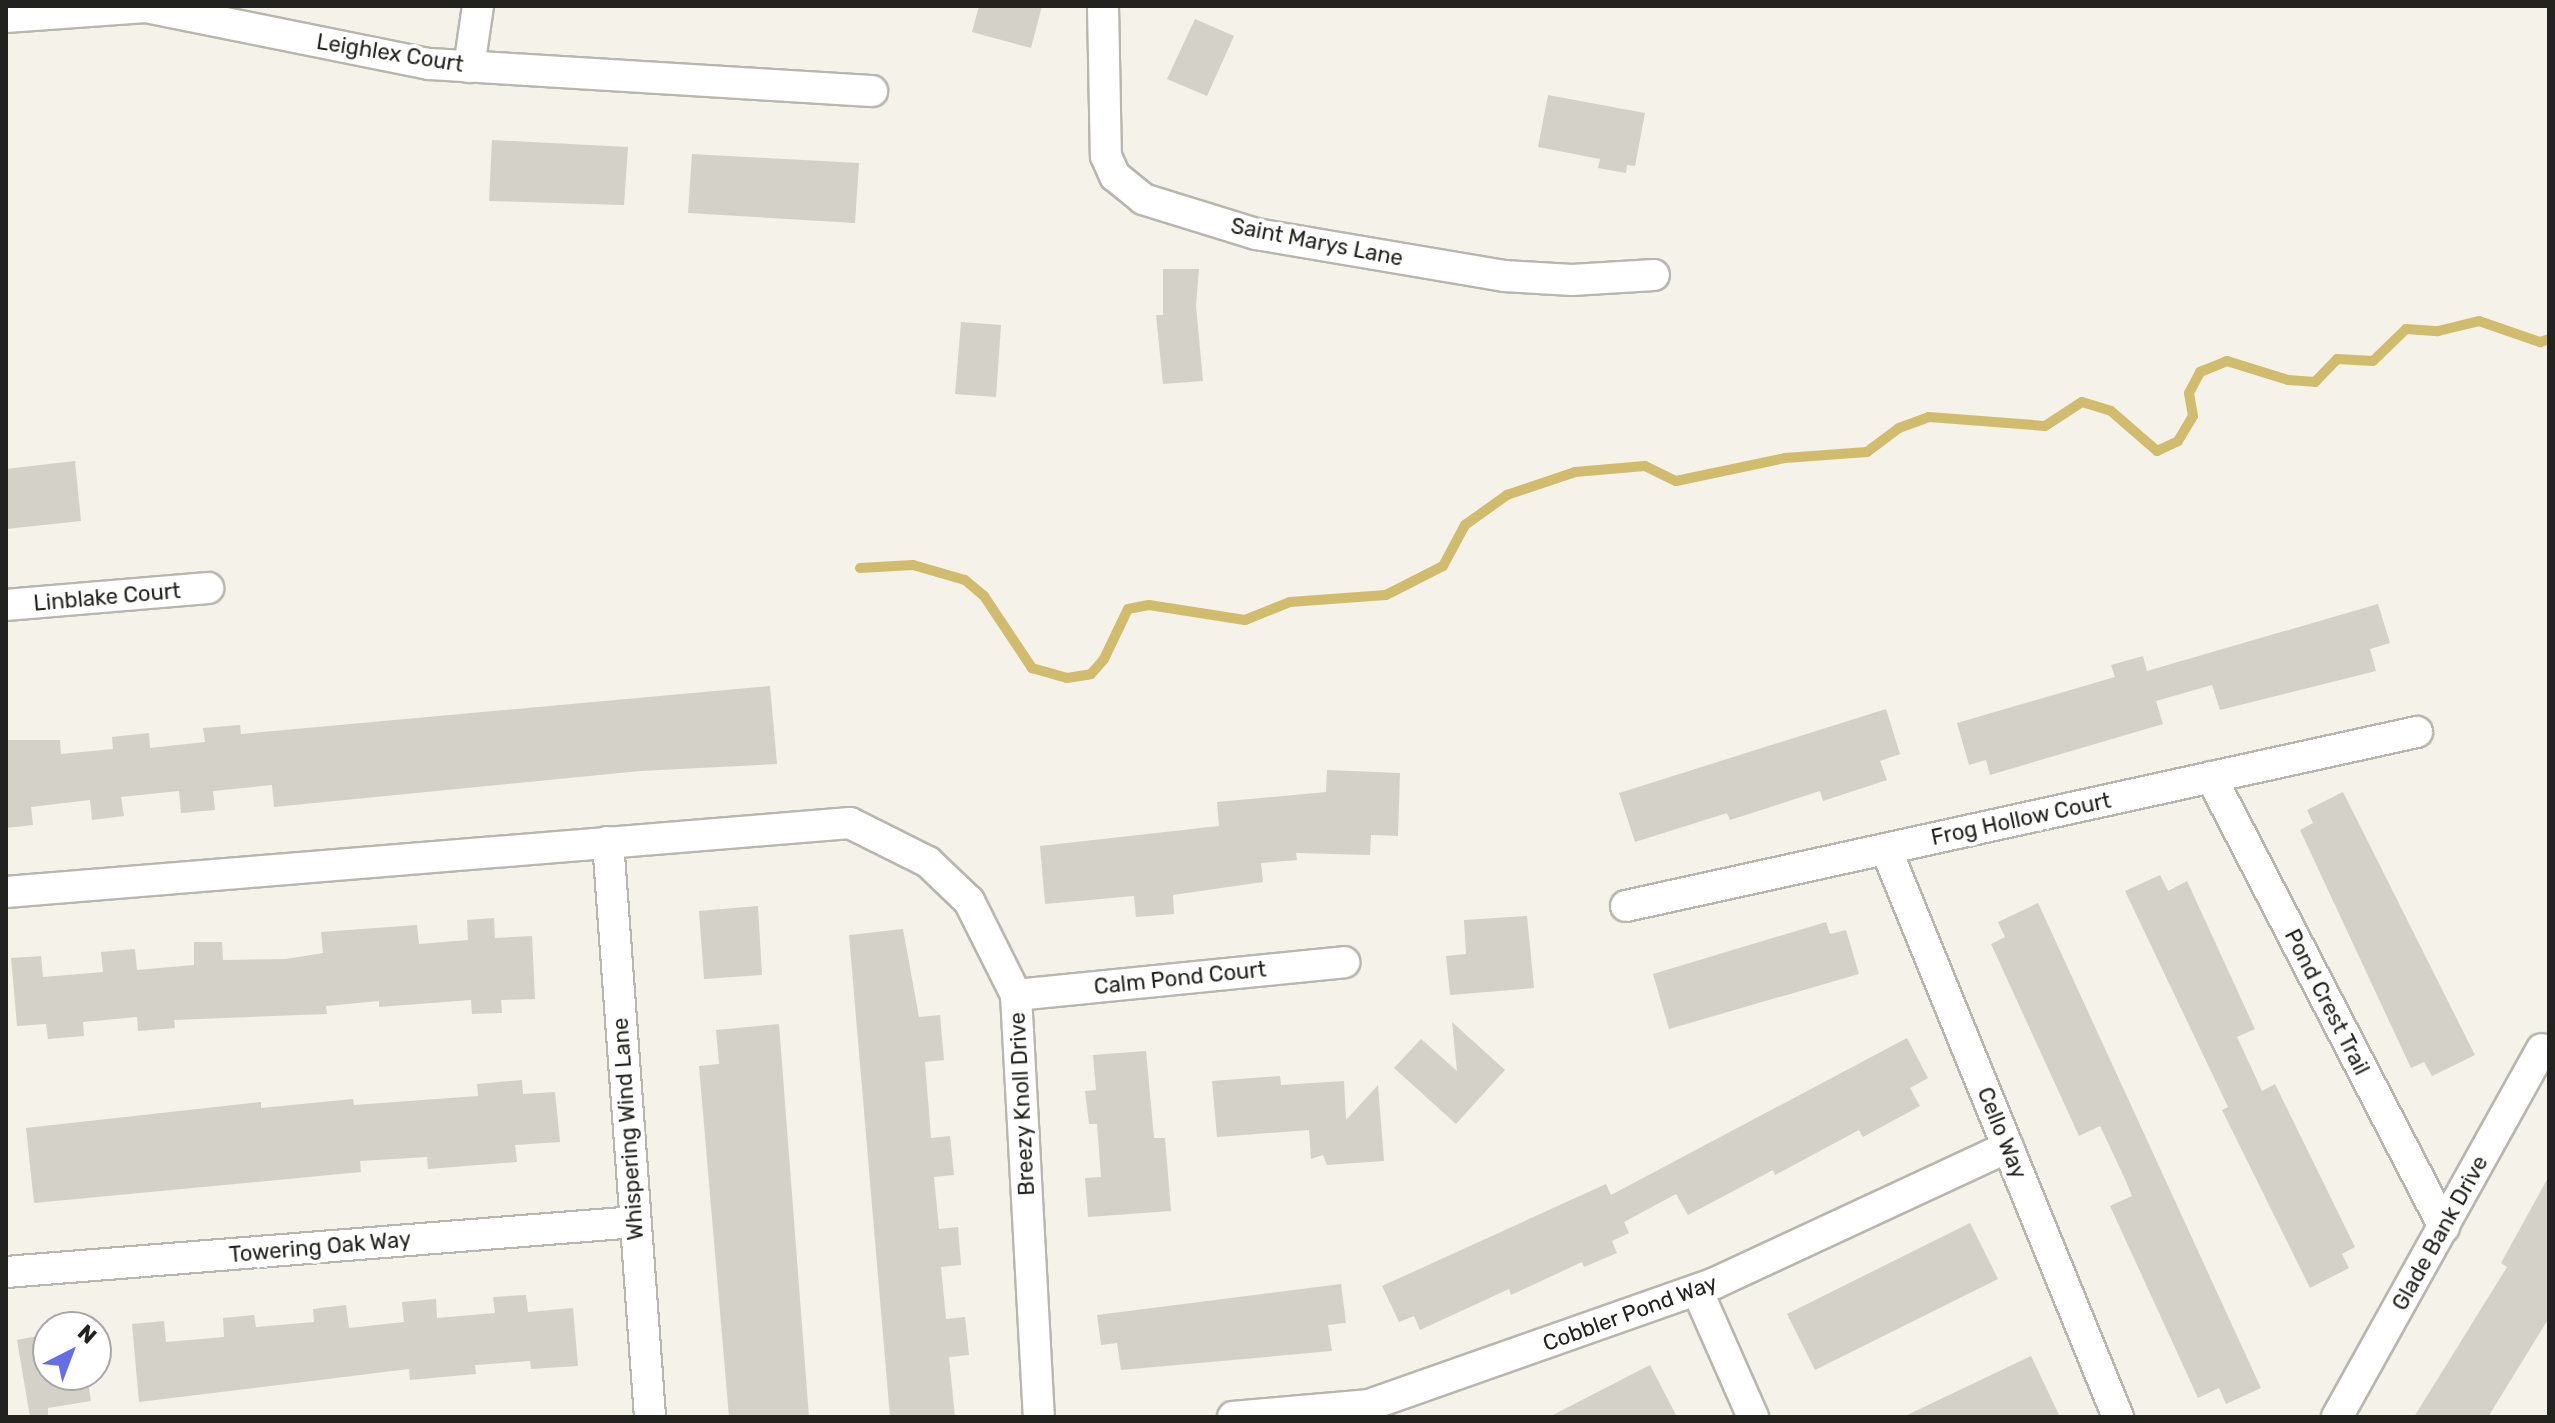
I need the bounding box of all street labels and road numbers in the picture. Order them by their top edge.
street label: Leighlex Court [315,28,465,78]
street label: Saint Marys Lane [1229,212,1405,272]
street label: Linblake Court [32,577,182,617]
street label: Frog Hollow Court [1928,787,2114,851]
street label: Pond Crest Trail [2279,924,2375,1080]
street label: Calm Pond Court [1093,956,1267,1000]
street label: Breezy Knoll Drive [1004,1011,1040,1197]
street label: Whispering Wind Lane [607,1017,649,1241]
street label: Cello Way [1972,1083,2032,1183]
street label: Glade Bank Drive [2386,1151,2494,1315]
street label: Towering Oak Way [228,1226,412,1268]
street label: Cobbler Pond Way [1539,1269,1721,1357]

